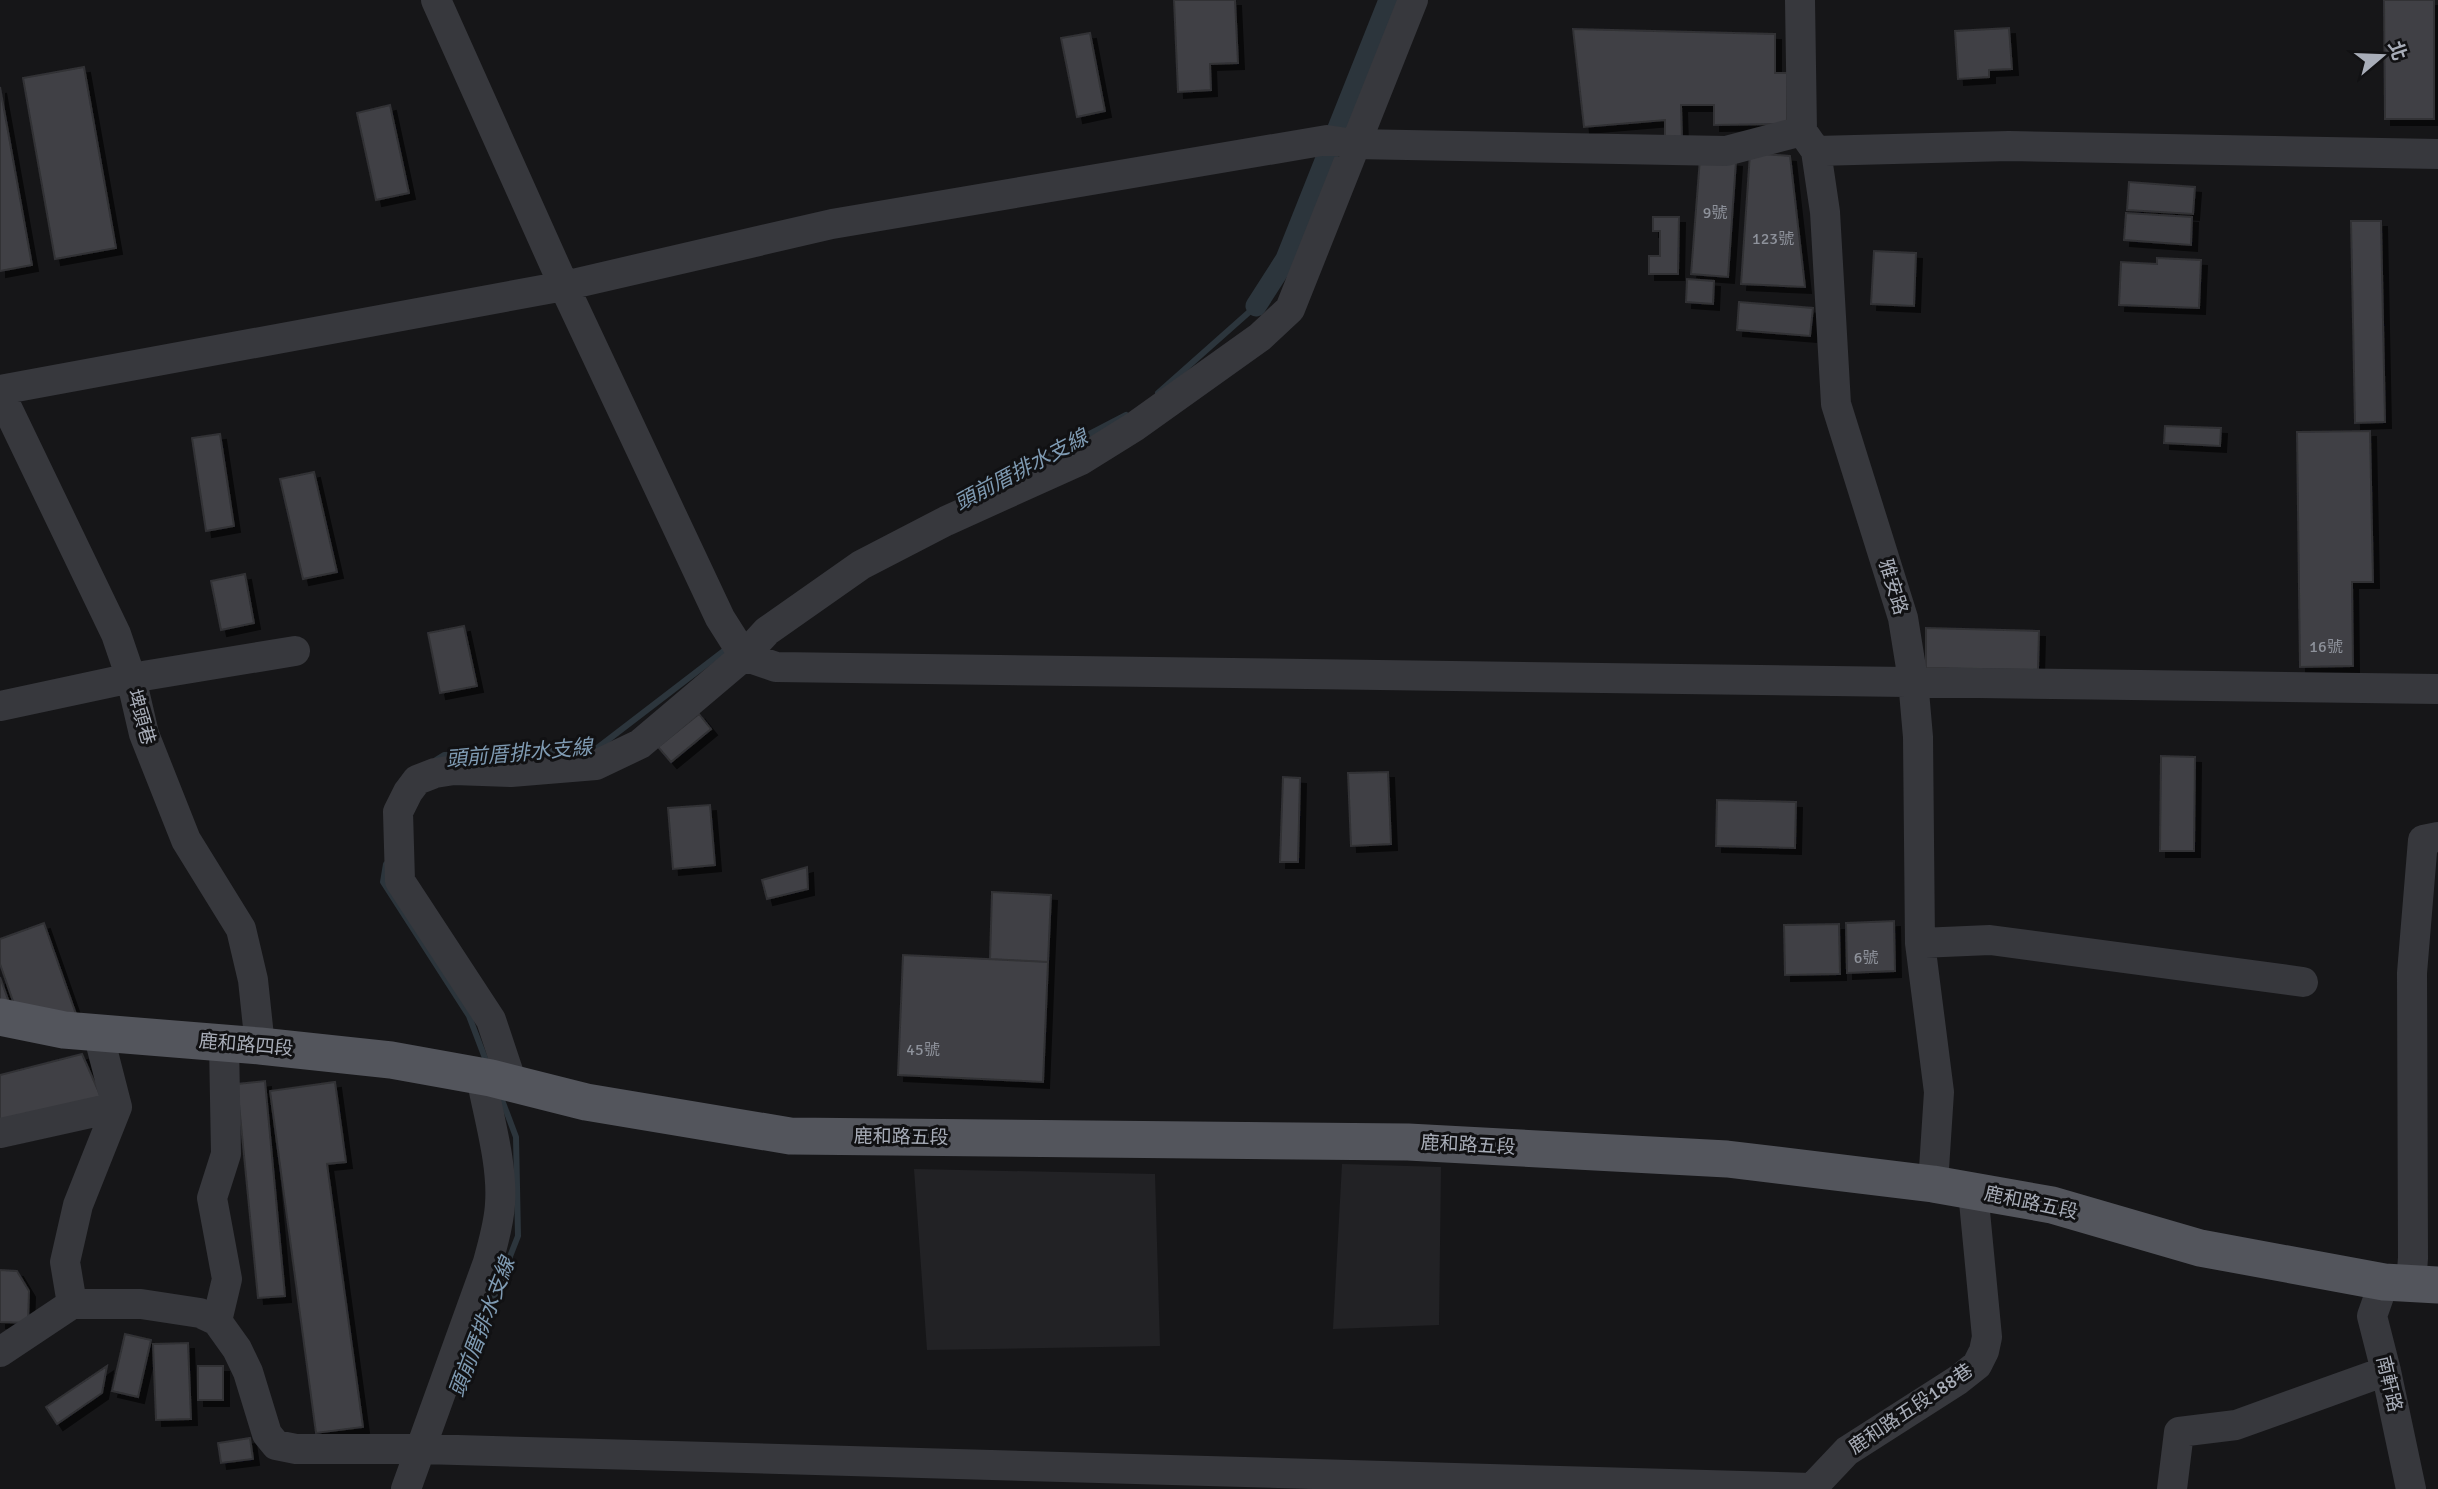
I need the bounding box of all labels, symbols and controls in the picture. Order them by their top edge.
north arrow [2347,21,2417,91]
text: 北 [2383,38,2412,64]
house number: 9號 [1703,203,1727,223]
house number: 123號 [1752,229,1794,249]
water label: 頭前厝排水支線 [950,423,1094,516]
street label: 雅安路 [1873,556,1913,618]
house number: 16號 [2309,637,2343,657]
street label: 埤頭巷 [122,686,160,748]
water label: 頭前厝排水支線 [445,733,595,772]
house number: 6號 [1854,948,1878,968]
street label: 鹿和路四段 [198,1029,294,1061]
house number: 45號 [906,1040,940,1060]
street label: 鹿和路五段 [853,1124,949,1150]
street label: 鹿和路五段 [1420,1131,1516,1159]
street label: 鹿和路五段 [1982,1181,2080,1225]
water label: 頭前厝排水支線 [444,1252,521,1400]
street label: 南軒路 [2371,1354,2407,1414]
street label: 鹿和路五段188巷 [1844,1359,1978,1459]

